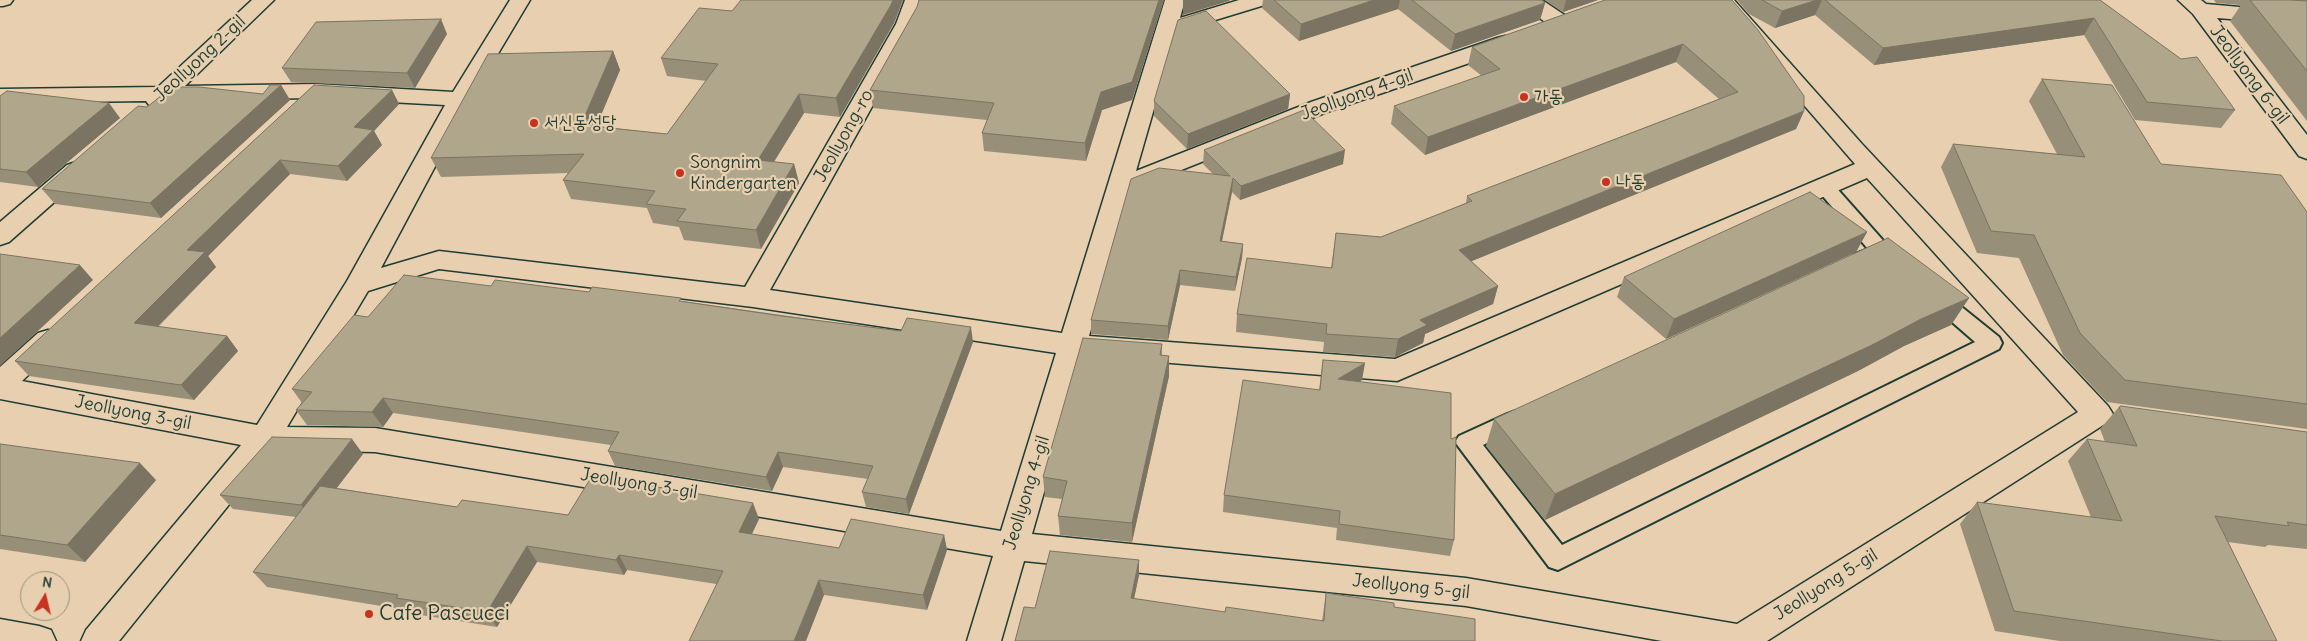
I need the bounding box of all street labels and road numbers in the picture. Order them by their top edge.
street label: Jeollyong 2-gil [150,11,250,107]
street label: Jeollyong 6-gil [2205,21,2293,129]
street label: Jeollyong 4-gil [1298,65,1416,125]
street label: Jeollyong-ro [810,86,878,186]
street label: Jeollyong 3-gil [73,391,193,435]
street label: Jeollyong 4-gil [999,433,1055,553]
street label: Jeollyong 3-gil [579,464,699,504]
street label: Jeollyong 5-gil [1770,545,1882,625]
street label: Jeollyong 5-gil [1351,570,1471,604]

